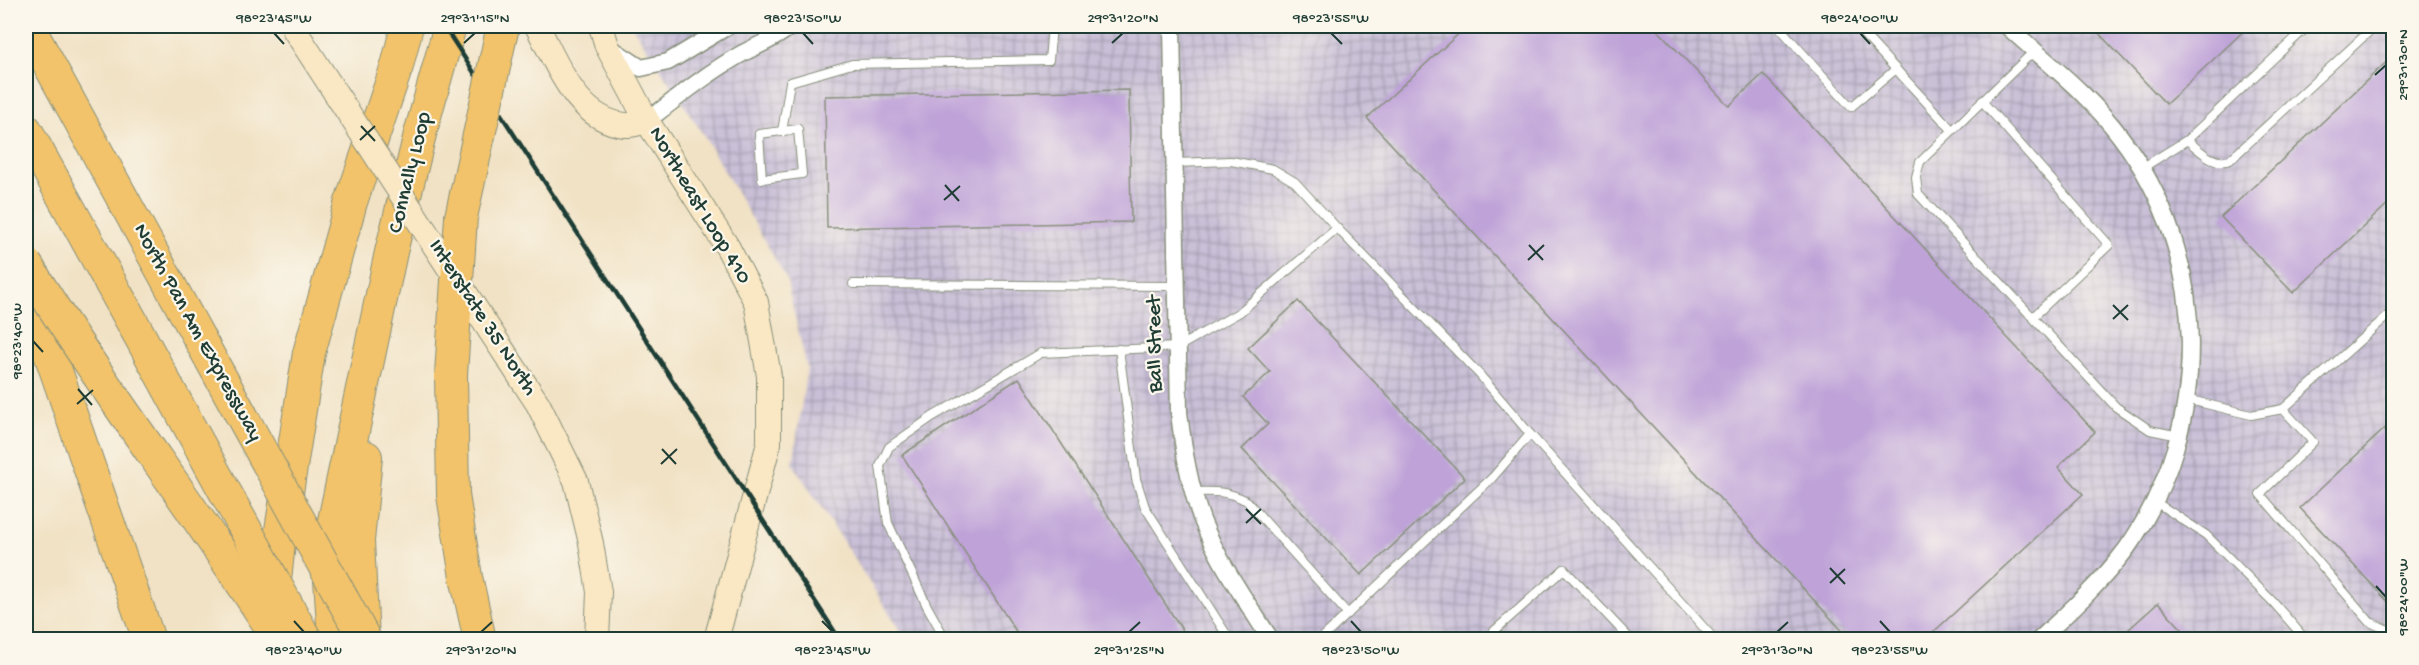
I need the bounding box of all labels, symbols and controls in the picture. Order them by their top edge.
text: 98°23'45"W [235,10,312,28]
text: 29°31'15"N [440,10,510,28]
text: 98°23'50"W [764,10,842,28]
text: 29°31'20"N [1087,10,1159,28]
text: 98°23'55"W [1292,10,1369,28]
text: 98°24'00"W [1821,10,1899,28]
text: 29°31'30"N [2395,29,2413,101]
street label: Connally Loop [383,110,439,236]
street label: Northeast Loop 410 [642,123,756,289]
street label: North Pan Am Expressway [126,220,268,447]
street label: Interstate 35 North [422,235,542,401]
street label: Ball Street [1142,293,1170,394]
text: 98°23'40"W [9,303,27,380]
text: 98°24'00"W [2395,558,2413,636]
text: 98°23'40"W [265,642,342,660]
text: 29°31'20"N [445,642,517,660]
text: 98°23'45"W [794,642,871,660]
text: 29°31'25"N [1094,642,1164,660]
text: 98°23'50"W [1322,642,1400,660]
text: 29°31'30"N [1741,642,1813,660]
text: 98°23'55"W [1851,642,1928,660]

